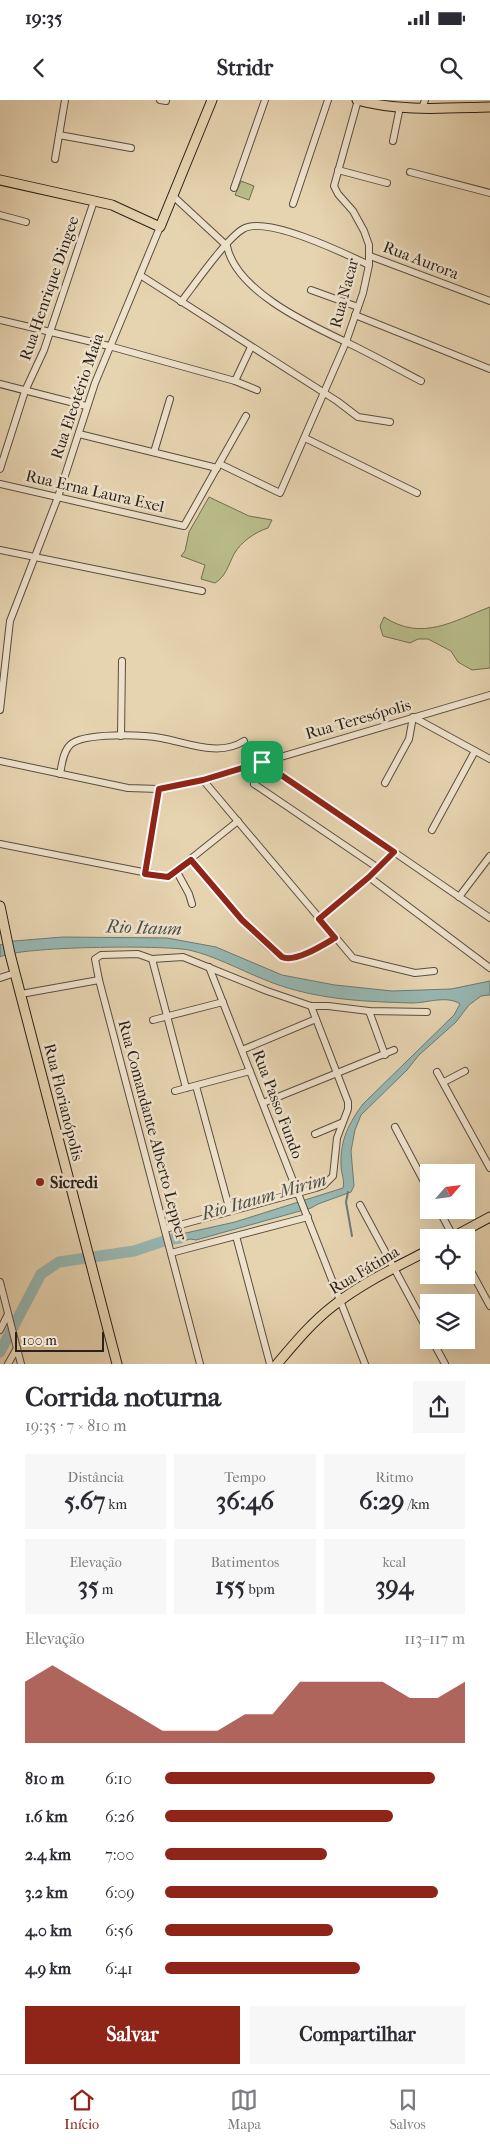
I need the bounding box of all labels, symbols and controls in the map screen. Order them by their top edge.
text: 19:35 [25,7,62,29]
icon: back [25,54,53,82]
icon: search [437,54,465,82]
text: Stridr [217,55,273,81]
street label: Rua Henrique Dingee [15,213,83,363]
street label: Rua Aurora [381,237,462,283]
street label: Rua Nacar [326,256,363,330]
street label: Rua Eleotério Maia [47,330,108,461]
street label: Rua Erna Laura Exel [24,466,167,516]
street label: Rua Teresópolis [303,695,413,743]
pin [241,741,283,783]
icon: arrive [248,748,276,776]
water label: Rio Itaum [105,916,182,940]
street label: Rua Comandante Alberto Lepper [114,1018,192,1242]
street label: Rua Florianópolis [40,1041,88,1163]
street label: Rua Passo Fundo [248,1047,308,1161]
north arrow [420,1164,475,1219]
map controls [420,1164,475,1349]
water label: Rio Itaum-Mirim [198,1169,329,1225]
place label: Sicredi [50,1173,98,1192]
marker: Sicredi [34,1176,46,1188]
button: locate [420,1229,475,1284]
street label: Rua Fátima [326,1241,403,1298]
button: layers [420,1294,475,1349]
scale bar [15,1329,104,1352]
text: 100 m [22,1332,57,1349]
text: Corrida noturna [25,1380,221,1413]
button: share [413,1381,465,1433]
text: 19:35 · 7 × 810 m [25,1416,127,1435]
text: Distância [68,1469,124,1486]
text: Tempo [224,1469,266,1486]
text: Ritmo [375,1469,413,1486]
text: 5.67 [64,1486,105,1515]
text: 36:46 [216,1486,274,1515]
text: 6:29 [359,1486,404,1515]
text: km [105,1496,127,1513]
text: /km [404,1496,430,1513]
text: Elevação [70,1554,122,1571]
text: Batimentos [211,1554,279,1571]
text: kcal [383,1554,406,1571]
text: 35 [78,1571,99,1600]
text: 155 [215,1571,245,1600]
text: 394 [375,1571,413,1600]
text: m [99,1581,114,1598]
text: bpm [245,1581,275,1598]
text: Elevação [25,1629,85,1648]
text: 113–117 m [404,1629,465,1648]
text: 810 m [25,1769,64,1788]
text: 6:10 [105,1769,132,1788]
text: 1.6 km [25,1807,67,1826]
text: 6:26 [105,1807,134,1826]
text: 2.4 km [25,1845,71,1864]
text: 7:00 [105,1845,134,1864]
text: 3.2 km [25,1883,68,1902]
text: 6:09 [105,1883,135,1902]
text: 4.0 km [25,1921,72,1940]
text: 6:56 [105,1921,133,1940]
text: 4.9 km [25,1959,71,1978]
text: 6:41 [105,1959,133,1978]
button: Salvar [25,2006,240,2064]
button: Compartilhar [250,2006,465,2064]
tab: Início [64,2086,99,2133]
tab: Mapa [228,2086,261,2133]
tab: Salvos [389,2086,426,2133]

